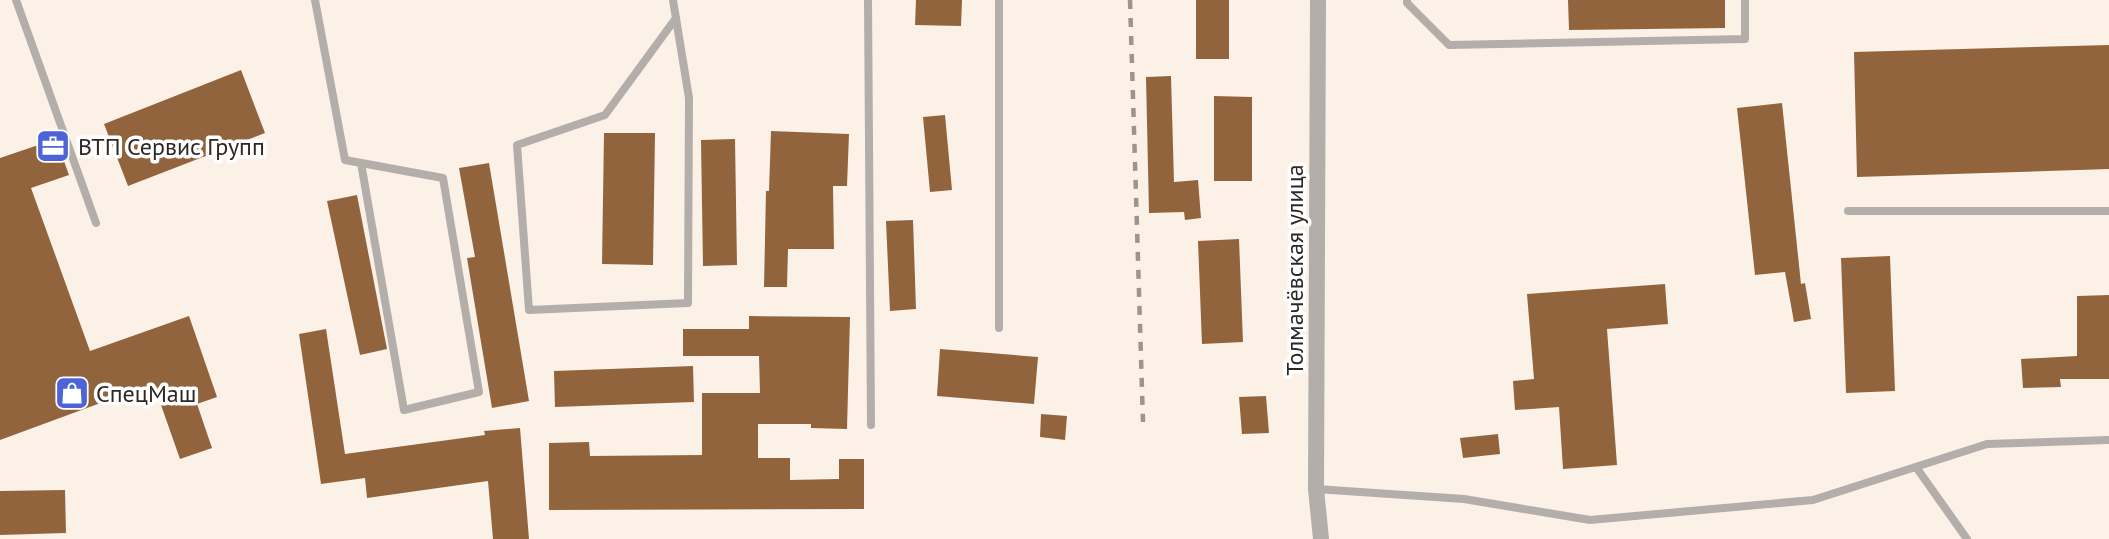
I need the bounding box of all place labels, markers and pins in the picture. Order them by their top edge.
office icon: ВТП Сервис Групп [34,127,72,165]
place label: ВТП Сервис Групп [78,131,265,162]
shop icon: СпецМаш [53,374,91,412]
place label: СпецМаш [96,378,196,409]

